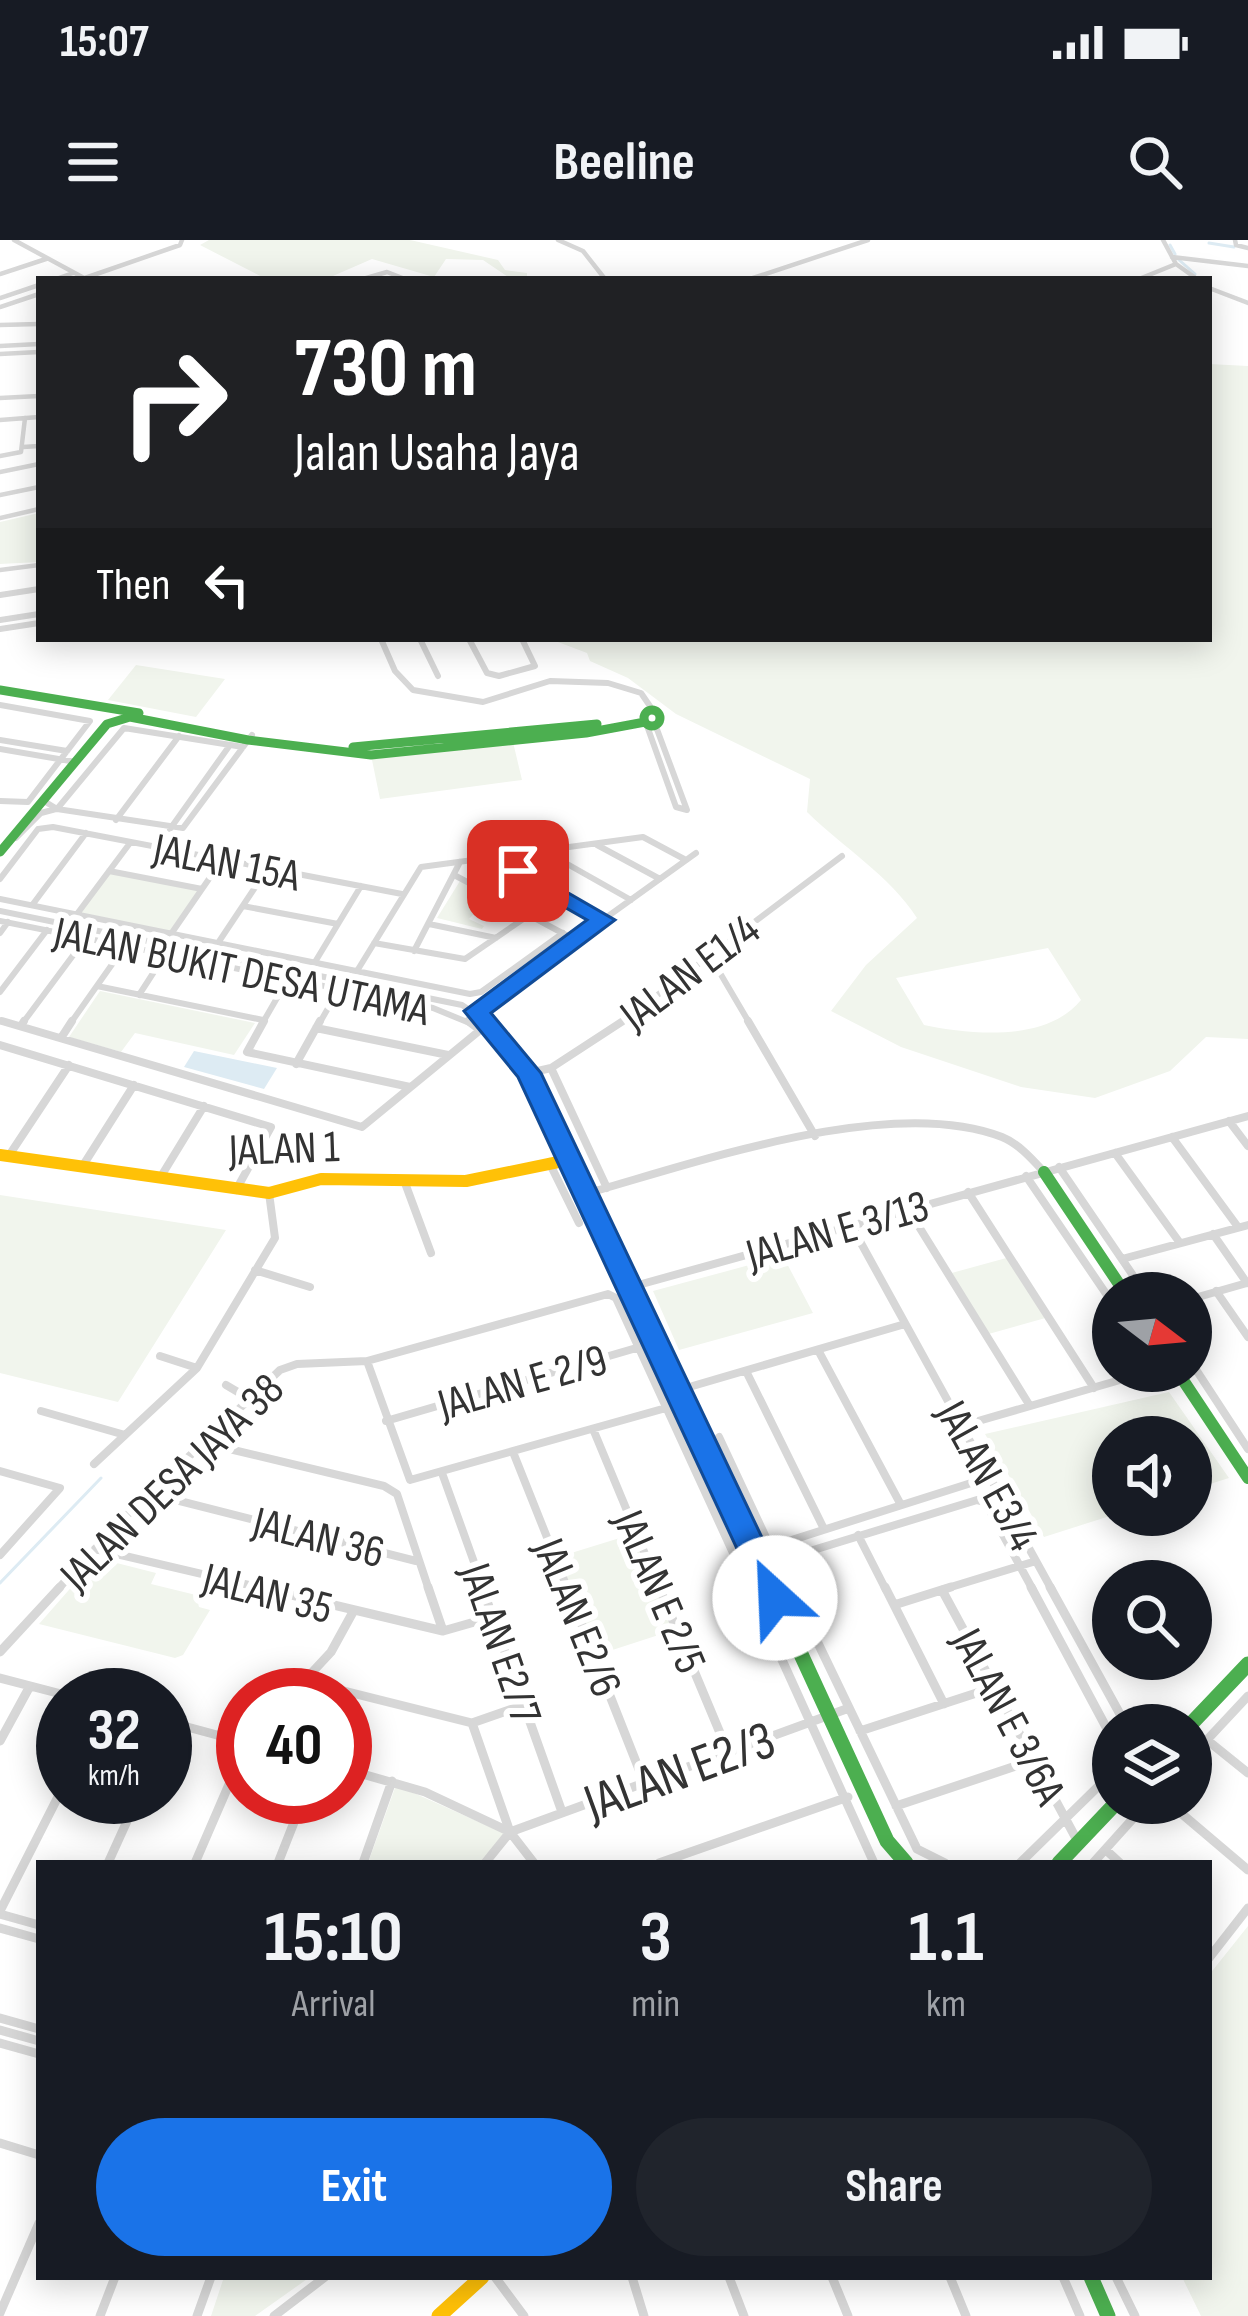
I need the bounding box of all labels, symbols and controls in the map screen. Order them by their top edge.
text: 15:07 [60,15,149,70]
icon: menu [60,129,126,195]
icon: search [1122,129,1188,195]
text: Beeline [553,130,695,195]
text: 730 m [294,319,477,420]
icon: right [96,324,252,480]
text: Jalan Usaha Jaya [294,421,580,486]
icon: left [194,552,260,618]
text: Then [96,558,170,613]
pin [467,820,569,922]
street label: JALAN 15A [148,822,305,905]
icon: arrive [485,838,551,904]
street label: JALAN E1/4 [609,903,771,1044]
street label: JALAN BUKIT DESA UTAMA [48,906,435,1039]
street label: JALAN 1 [227,1120,341,1179]
street label: JALAN E 3/13 [739,1179,935,1284]
north arrow [1092,1272,1212,1392]
map controls [1092,1272,1212,1824]
street label: JALAN E 2/9 [431,1333,614,1434]
street label: JALAN DESA JAYA 38 [49,1362,296,1604]
street label: JALAN E3/4 [923,1391,1050,1561]
button: sound [1092,1416,1212,1536]
street label: JALAN 36 [246,1495,390,1581]
street label: JALAN E 2/5 [600,1501,717,1682]
street label: JALAN E2/6 [520,1530,633,1705]
position arrow [712,1535,838,1661]
street label: JALAN 35 [196,1552,338,1637]
street label: JALAN E2/7 [446,1555,553,1731]
button: search [1092,1560,1212,1680]
street label: JALAN E 3/6A [938,1619,1077,1815]
speed limit sign: 40 [216,1668,372,1824]
text: 32 [87,1695,141,1767]
button: layers [1092,1704,1212,1824]
street label: JALAN E2/3 [575,1708,784,1837]
text: km/h [88,1758,140,1794]
text: 15:10 [264,1895,403,1982]
text: 3 [640,1895,672,1982]
text: 1.1 [909,1895,984,1982]
text: Arrival [292,1981,376,2028]
text: min [631,1981,680,2028]
text: km [926,1981,966,2028]
button: Exit [96,2118,612,2256]
button: Share [636,2118,1152,2256]

